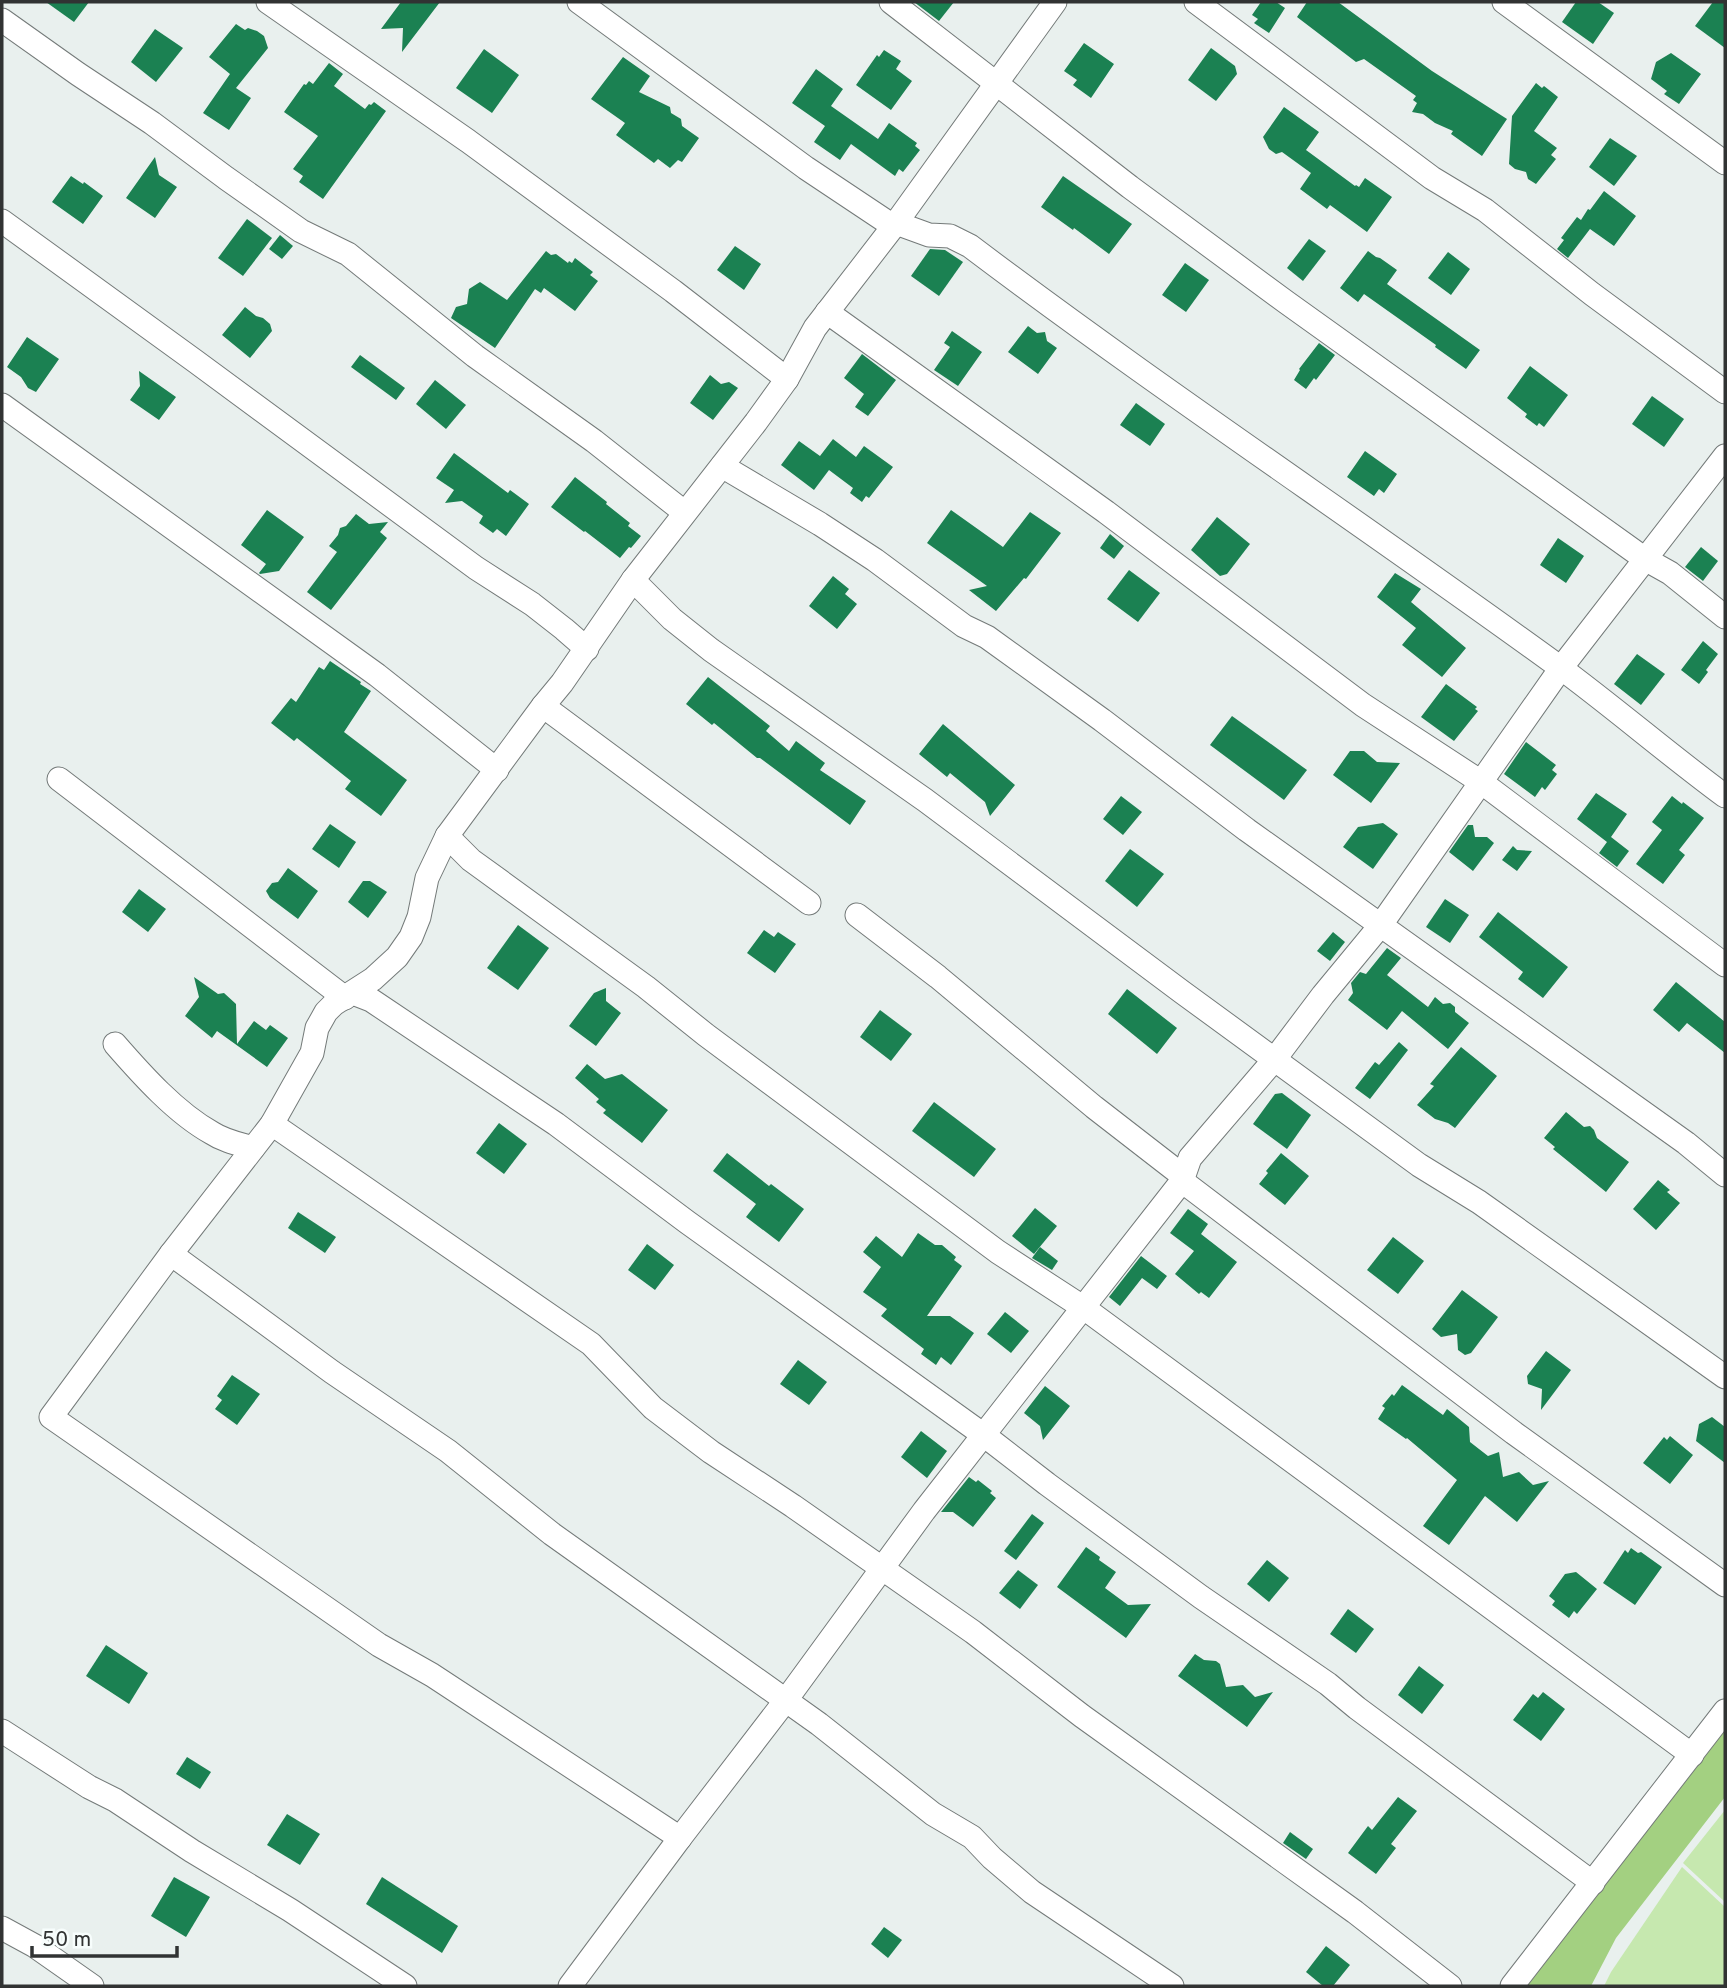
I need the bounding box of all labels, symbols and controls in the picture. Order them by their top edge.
scale bar [32,1914,177,1958]
text: 50 m [42,1927,91,1954]

